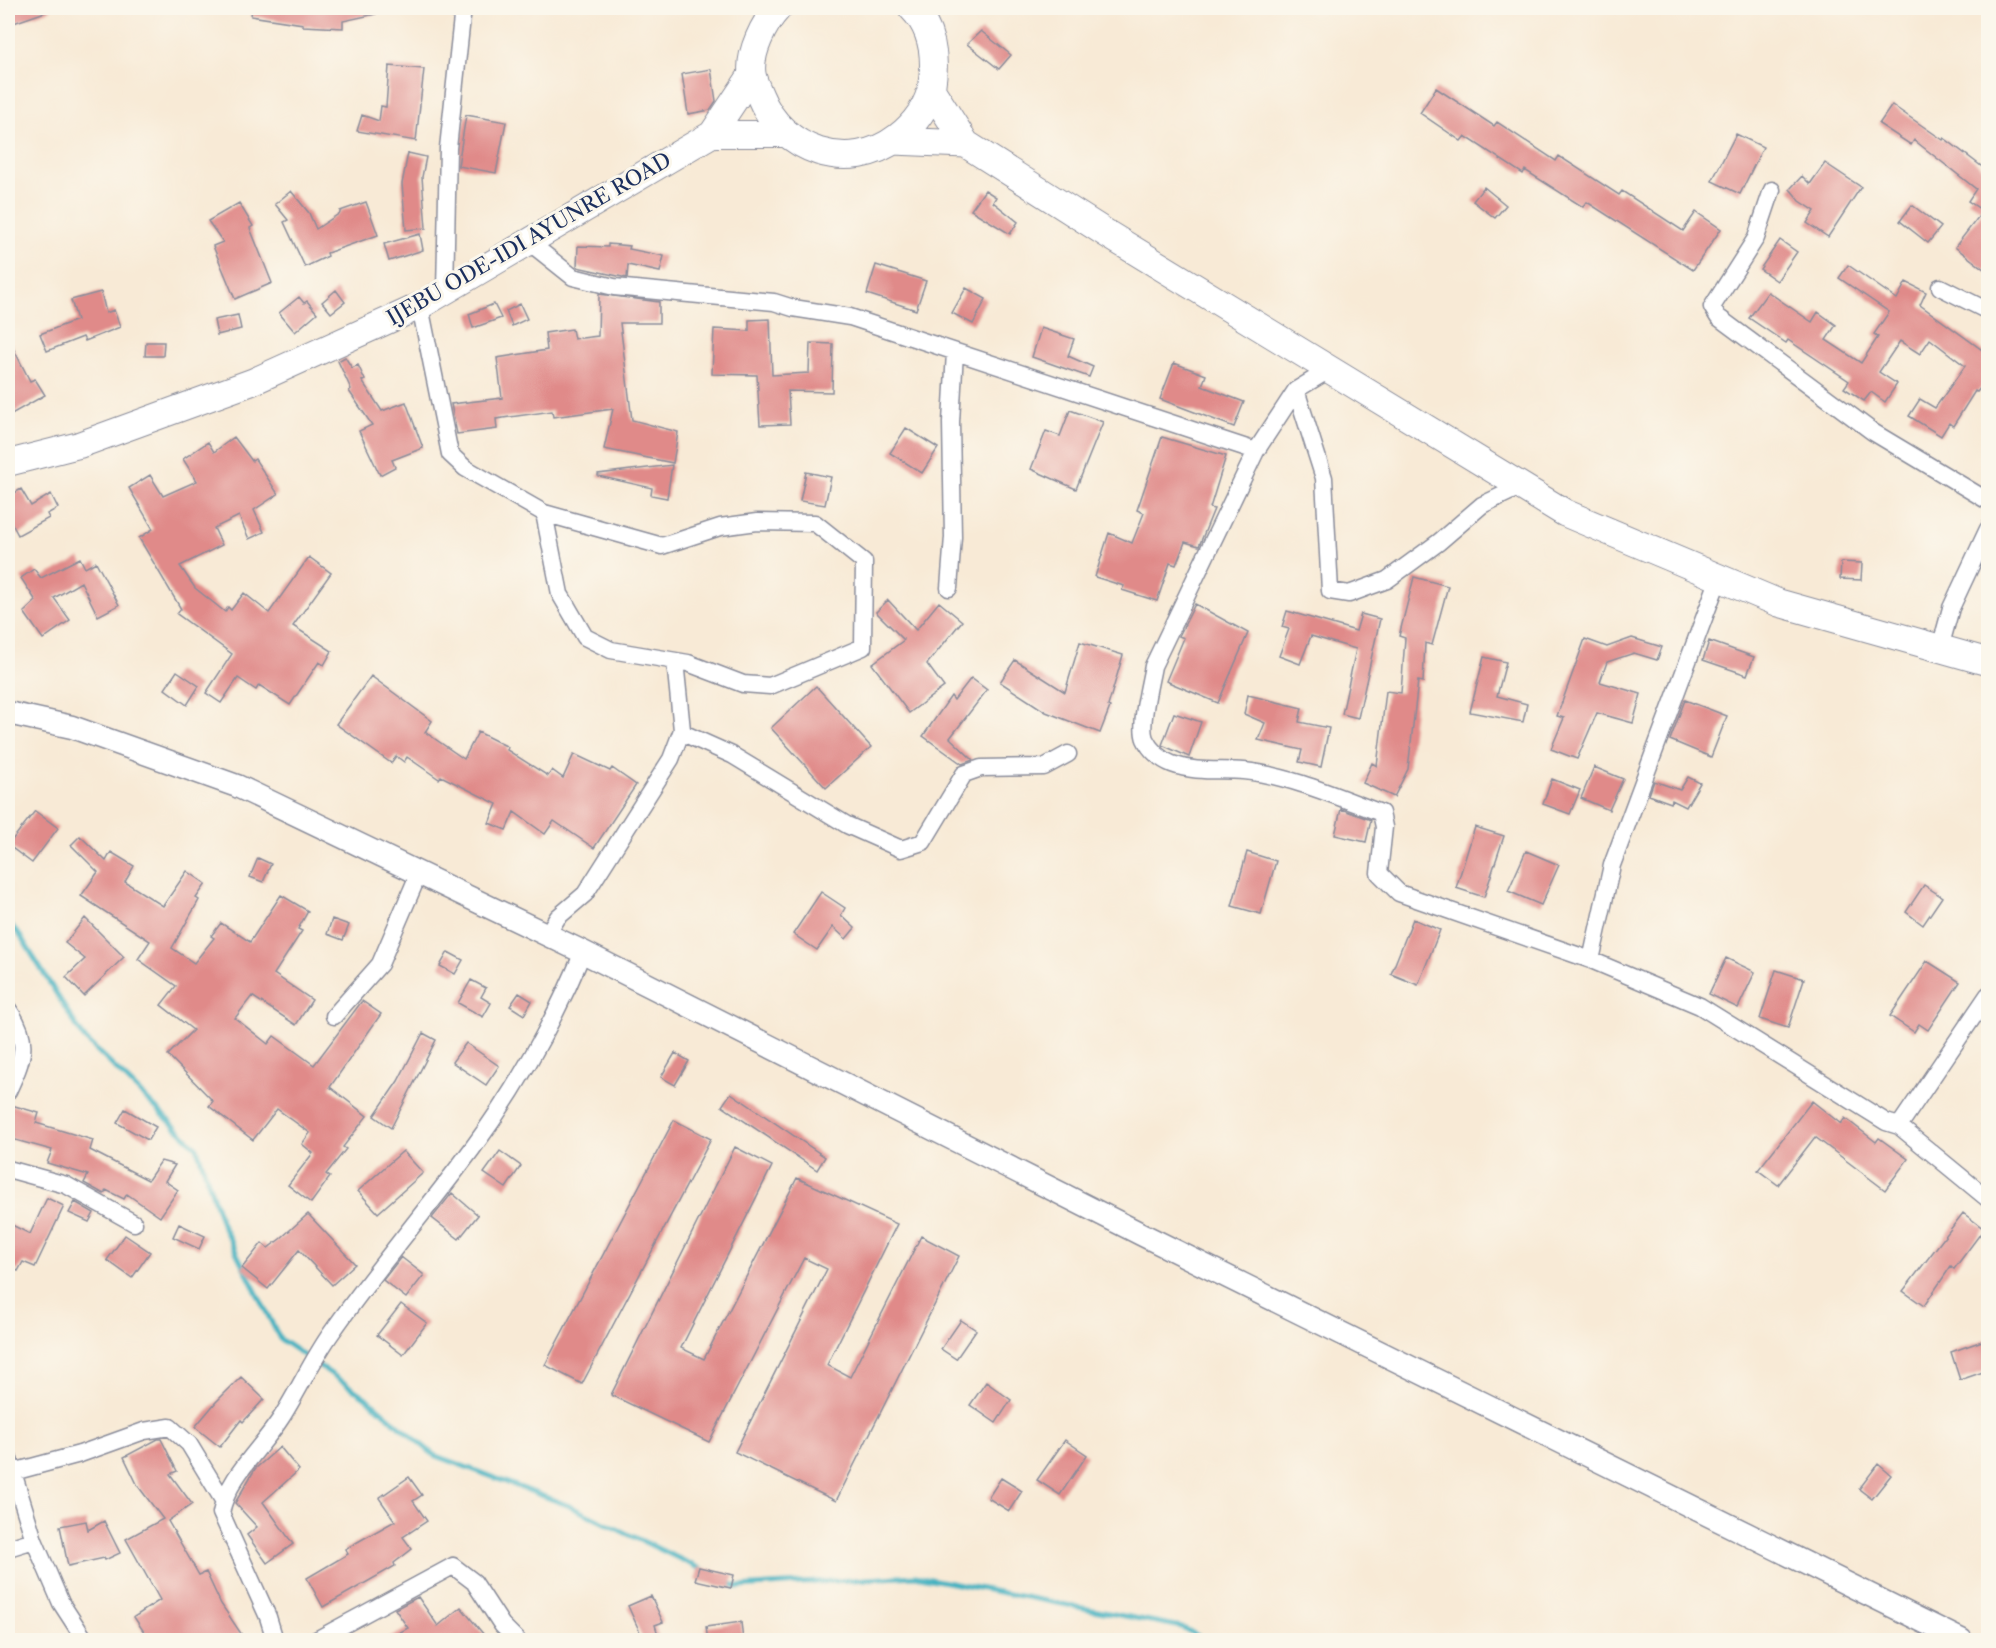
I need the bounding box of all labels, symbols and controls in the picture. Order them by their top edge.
street label: IJEBU ODE-IDI AYUNRE ROAD [382,147,675,330]

